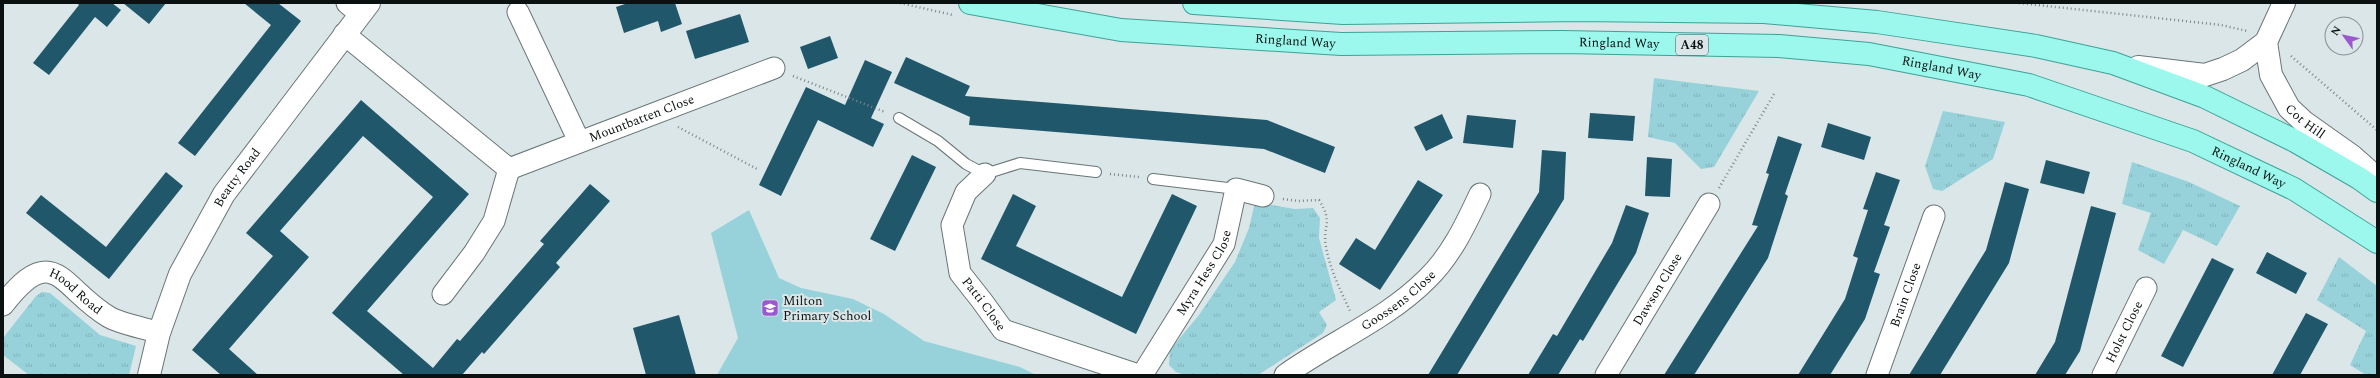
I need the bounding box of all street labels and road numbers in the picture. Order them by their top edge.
street label: Ringland Way [1254,29,1337,54]
street label: Ringland Way [1579,32,1660,54]
road number: A48 [1676,35,1708,55]
street label: Ringland Way [1900,51,1984,86]
street label: Mountbatten Close [586,89,697,148]
street label: Cot Hill [2281,99,2329,144]
street label: Ringland Way [2208,141,2290,194]
street label: Beatty Road [209,144,266,211]
street label: Myra Hess Close [1171,228,1237,320]
street label: Dawson Close [1628,249,1687,330]
street label: Brain Close [1885,260,1926,330]
street label: Hood Road [46,263,106,320]
street label: Goossens Close [1357,265,1441,336]
street label: Patti Close [957,273,1011,335]
street label: Holst Close [2100,298,2148,366]

